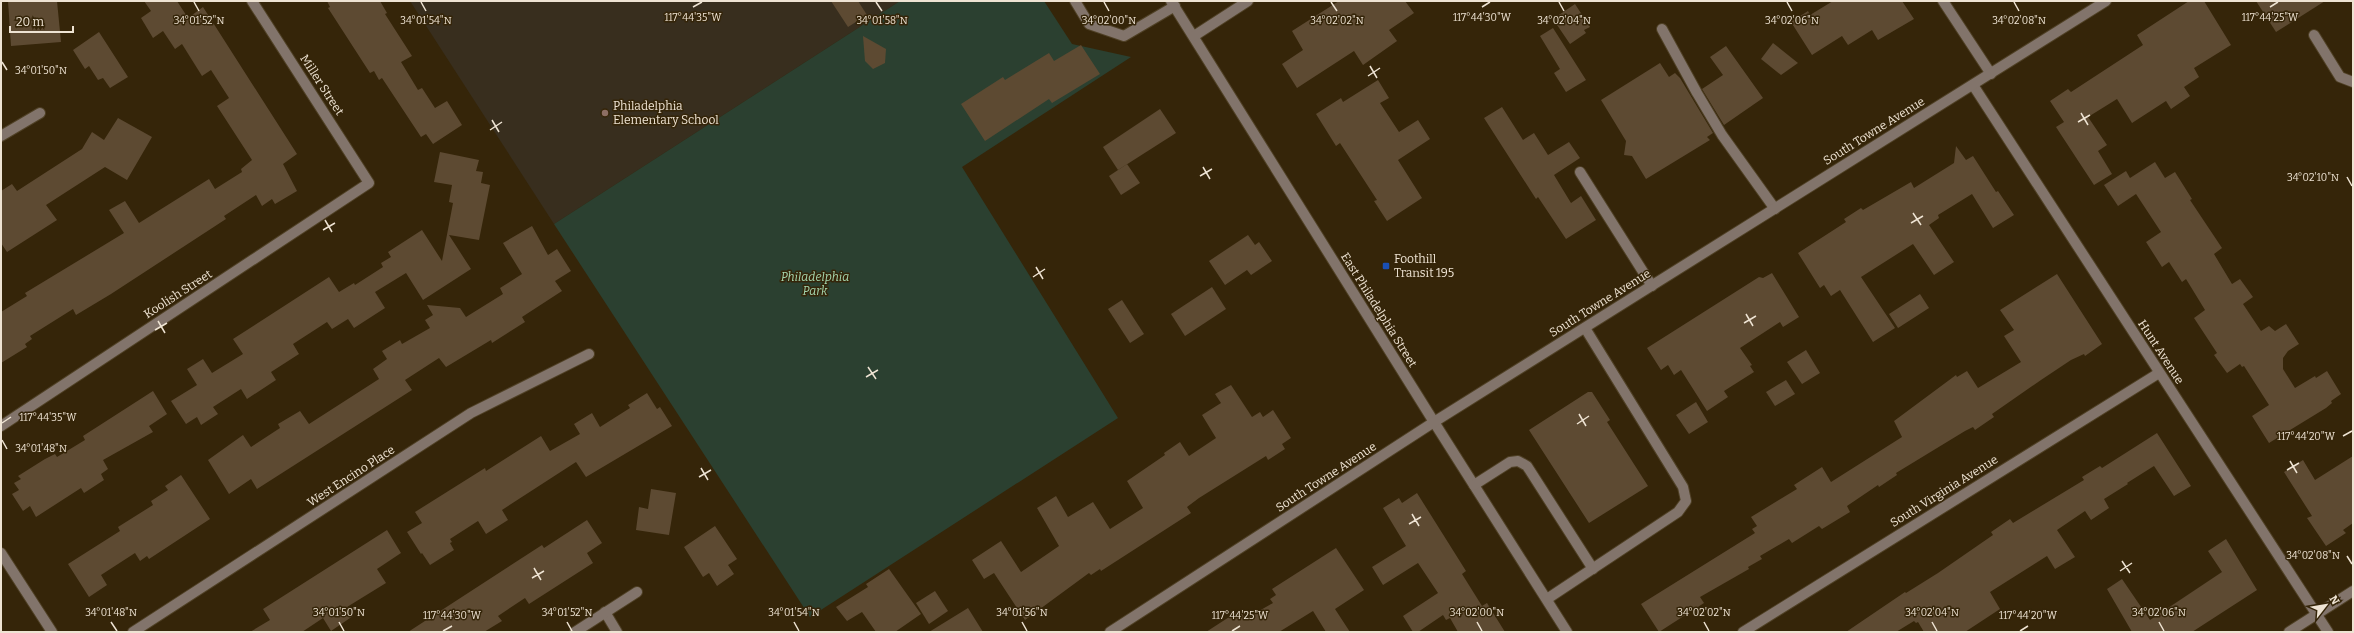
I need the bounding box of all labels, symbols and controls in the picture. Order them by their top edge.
scale bar [10,8,73,34]
text: 117°44'35"W [665,12,722,24]
text: 117°44'30"W [1453,12,1512,24]
text: 117°44'25"W [2242,12,2299,24]
text: 20 m [16,15,45,29]
text: 34°01'52"N [174,15,224,27]
text: 34°01'54"N [400,15,452,27]
text: 34°01'58"N [856,15,908,27]
text: 34°02'00"N [1082,15,1136,27]
text: 34°02'02"N [1310,15,1364,27]
text: 34°02'04"N [1537,15,1591,27]
text: 34°02'06"N [1765,15,1819,27]
text: 34°02'08"N [1992,15,2046,27]
street label: Miller Street [297,52,347,118]
text: 34°01'50"N [15,65,67,77]
street label: South Towne Avenue [1821,94,1927,168]
place label: Philadelphia Elementary School [613,99,719,127]
marker: Philadelphia Elementary School [600,108,610,118]
text: 34°02'10"N [2287,172,2339,184]
street label: East Philadelphia Street [1338,250,1420,370]
place label: Foothill Transit 195 [1394,252,1454,280]
marker: Foothill Transit 195 [1381,261,1391,271]
street label: Koolish Street [141,266,215,321]
street label: South Towne Avenue [1547,266,1653,340]
park label: Philadelphia Park [781,270,849,298]
street label: Hunt Avenue [2135,317,2187,387]
text: 117°44'35"W [20,412,77,424]
text: 117°44'20"W [2277,431,2336,443]
street label: South Towne Avenue [1273,439,1379,515]
text: 34°01'48"N [15,443,67,455]
street label: West Encino Place [305,443,397,509]
street label: South Virginia Avenue [1888,452,2000,530]
text: 34°02'08"N [2286,550,2340,562]
north arrow [2306,585,2346,625]
text: N [2326,593,2342,608]
text: 34°01'48"N [85,607,137,619]
text: 34°01'50"N [313,607,365,619]
text: 34°01'52"N [542,607,592,619]
text: 34°01'54"N [768,607,820,619]
text: 34°01'56"N [996,607,1048,619]
text: 34°02'00"N [1450,607,1504,619]
text: 34°02'02"N [1677,607,1731,619]
text: 34°02'04"N [1905,607,1959,619]
text: 34°02'06"N [2132,607,2186,619]
text: 117°44'30"W [423,610,482,622]
text: 117°44'25"W [1212,610,1269,622]
text: 117°44'20"W [1999,610,2058,622]

